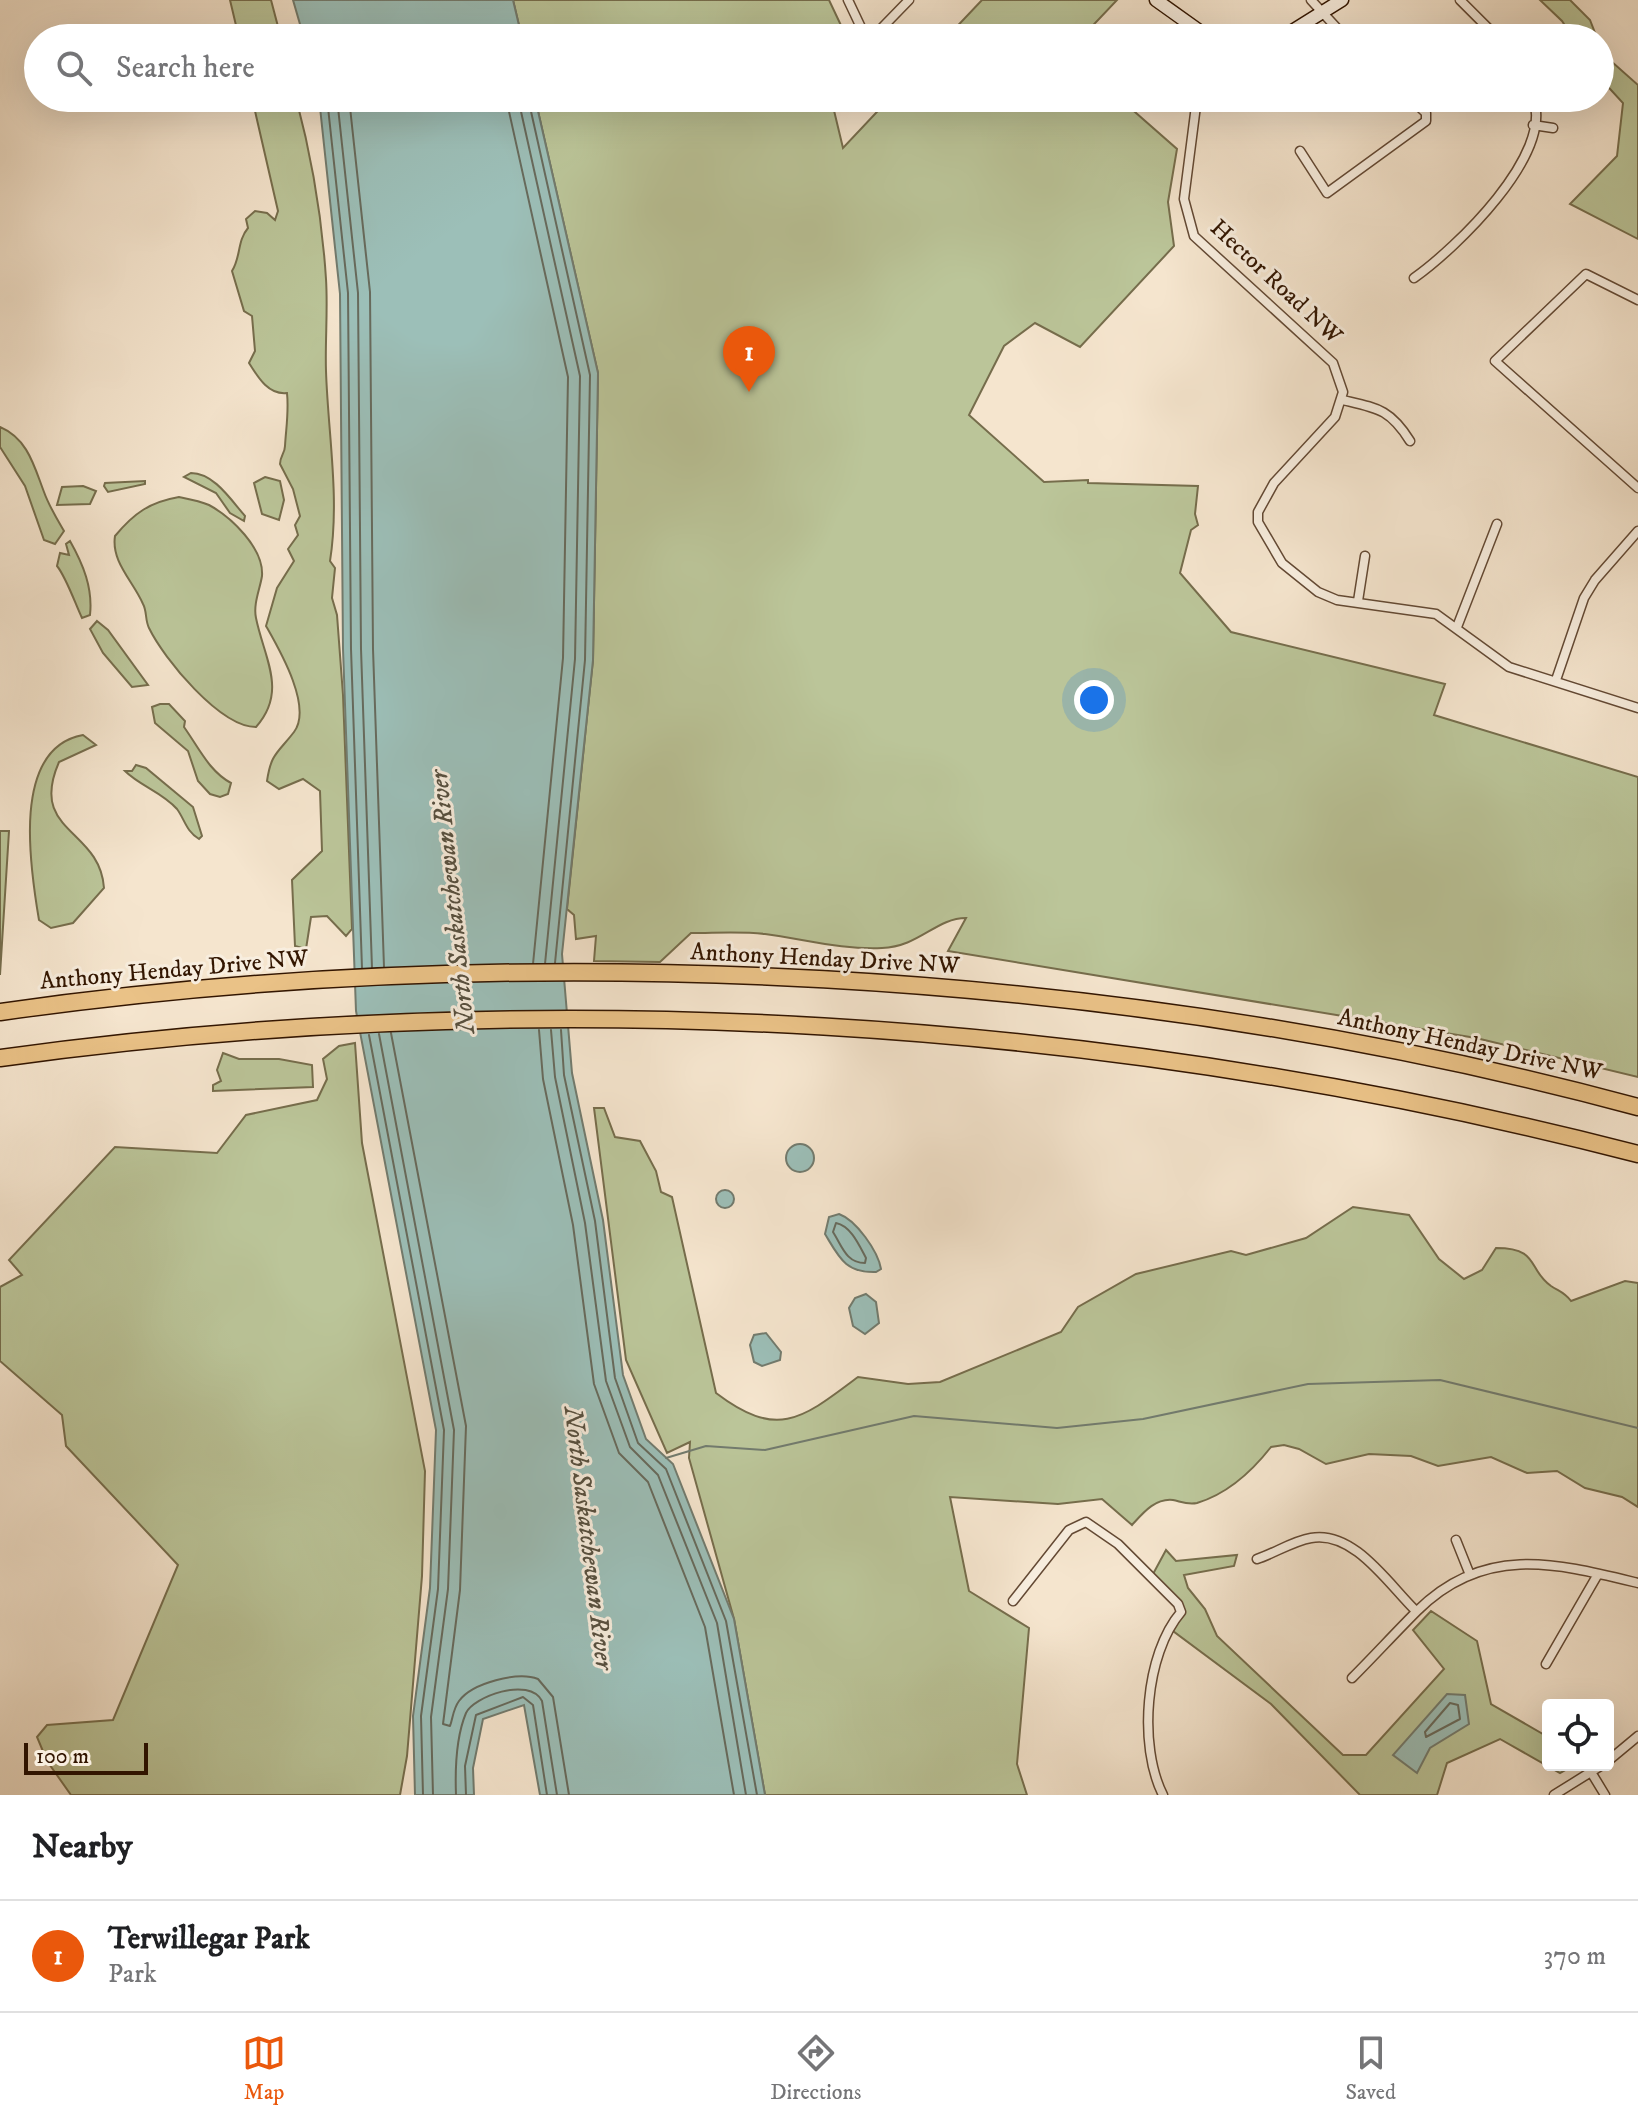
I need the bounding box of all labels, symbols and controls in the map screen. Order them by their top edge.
search box [24,24,1614,112]
icon: search [52,46,96,90]
text: Search here [116,50,255,87]
street label: Hector Road NW [1204,213,1349,352]
pin: 1 [723,326,775,392]
your location [1074,680,1114,720]
water label: North Saskatchewan River [423,767,483,1037]
street label: Anthony Henday Drive NW [690,937,961,981]
street label: Anthony Henday Drive NW [38,943,311,997]
street label: Anthony Henday Drive NW [1335,1002,1606,1088]
water label: North Saskatchewan River [555,1403,621,1673]
map controls [1542,1699,1614,1771]
button: locate [1542,1699,1614,1771]
scale bar [24,1739,148,1775]
text: 100 m [36,1743,89,1770]
text: Nearby [32,1826,133,1868]
text: Terwillegar Park [108,1921,310,1958]
text: 1 [53,1940,63,1973]
text: 370 m [1544,1940,1606,1973]
text: Park [108,1958,157,1991]
tab: Map [242,2031,286,2106]
tab: Directions [770,2031,861,2106]
tab: Saved [1345,2031,1396,2106]

